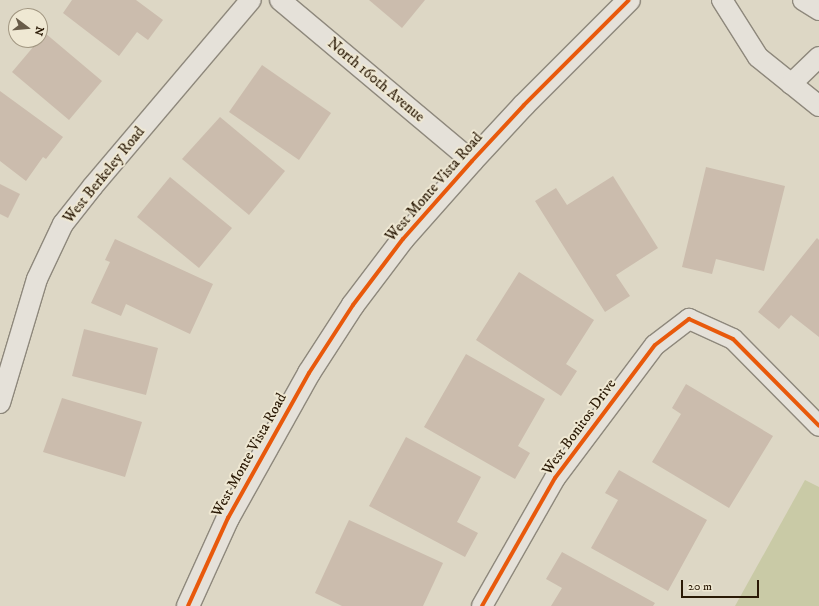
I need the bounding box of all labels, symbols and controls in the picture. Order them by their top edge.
north arrow [8,8,48,48]
text: N [31,25,47,37]
street label: North 160th Avenue [324,34,428,126]
street label: West Berkeley Road [60,123,148,227]
street label: West Monte Vista Road [382,129,486,245]
street label: West Bonitos Drive [538,375,620,479]
street label: West Monte Vista Road [207,390,291,520]
scale bar [683,572,761,598]
text: 20 m [688,579,712,594]

